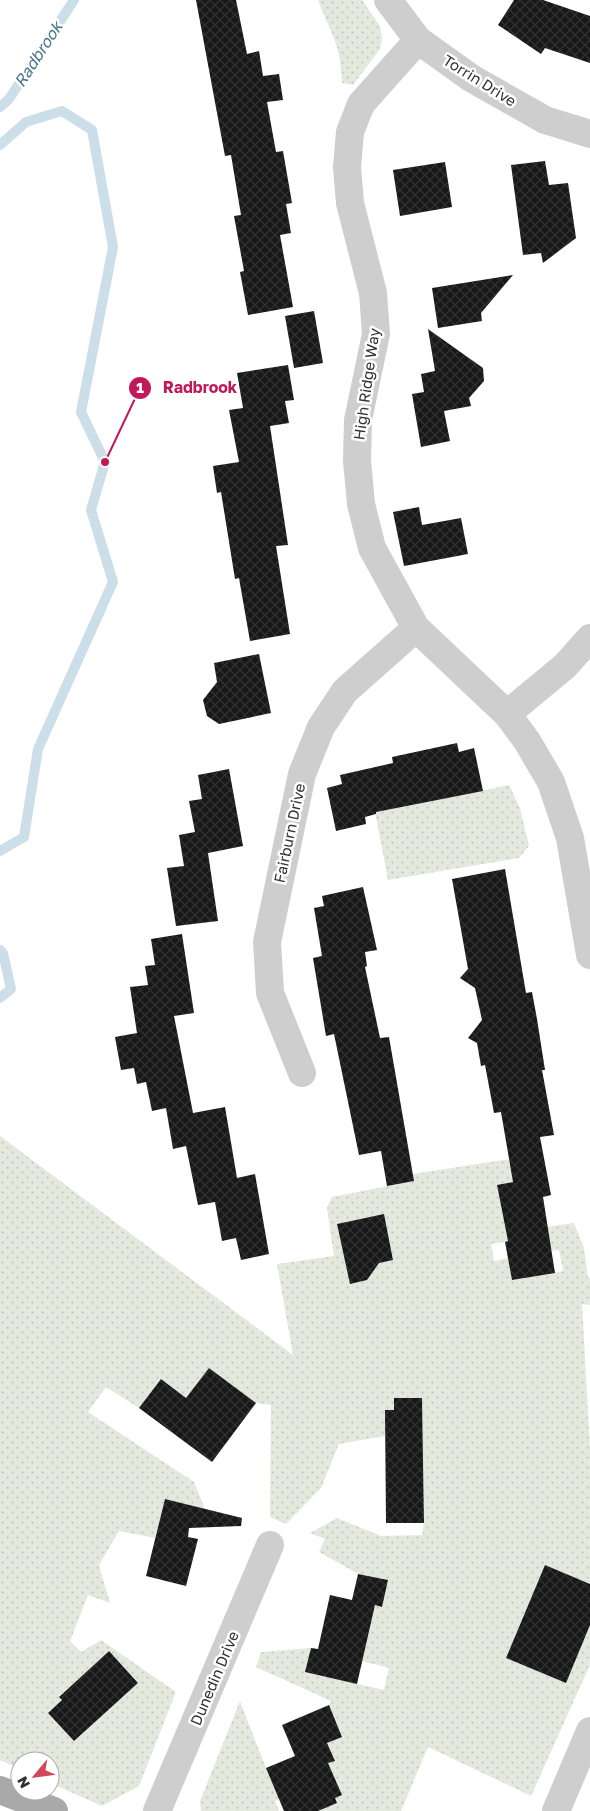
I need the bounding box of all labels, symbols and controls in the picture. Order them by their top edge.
water label: Radbrook [10,16,68,90]
street label: Torrin Drive [440,50,520,110]
street label: High Ridge Way [349,326,383,441]
callout: Radbrook [127,372,247,403]
text: Radbrook [163,377,238,397]
text: 1 [136,378,144,396]
street label: Fairburn Drive [270,781,308,884]
street label: Dunedin Drive [186,1628,242,1728]
north arrow [10,1751,60,1801]
text: N [13,1774,33,1791]

